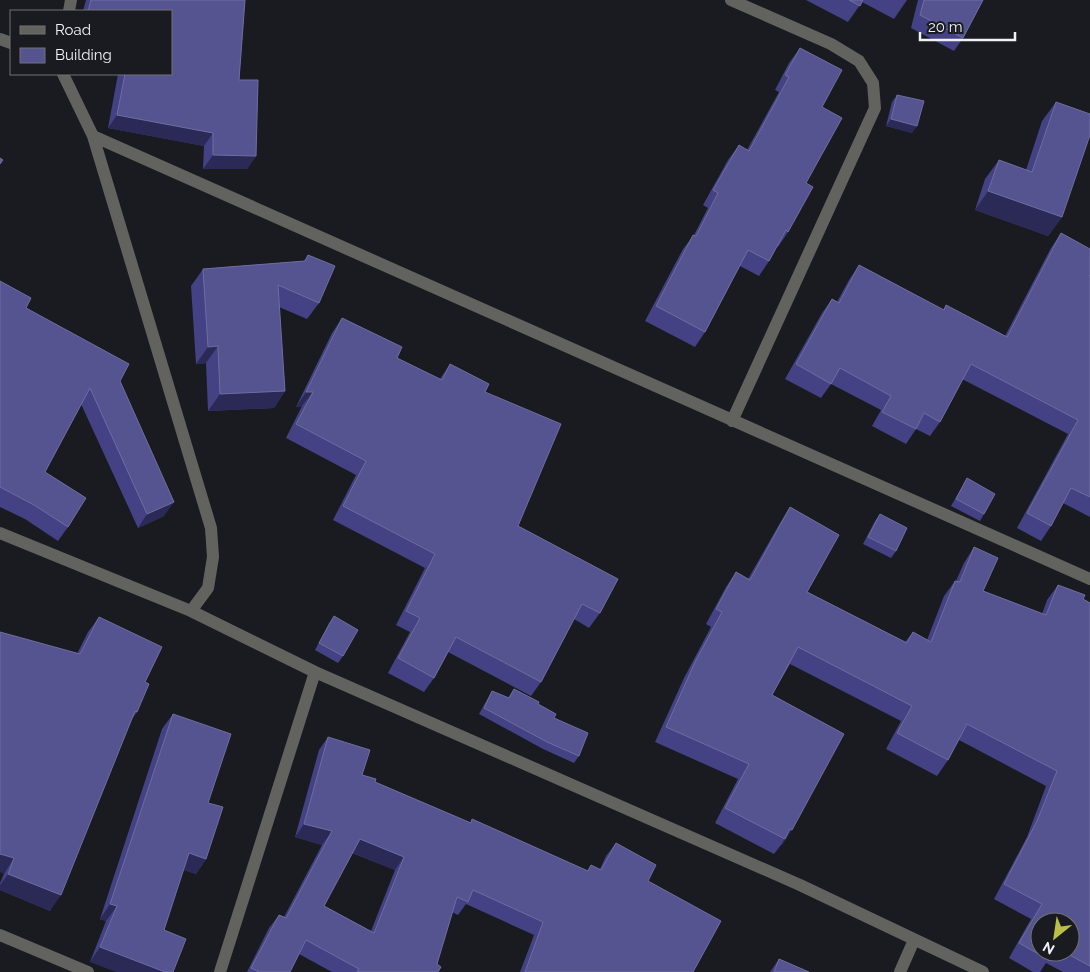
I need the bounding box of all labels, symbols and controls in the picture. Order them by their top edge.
legend [10,10,172,75]
scale bar [920,10,1015,42]
text: 20 m [928,18,963,36]
text: Road [55,21,91,39]
text: Building [55,46,112,64]
north arrow [1030,912,1080,962]
text: N [1040,939,1057,958]

